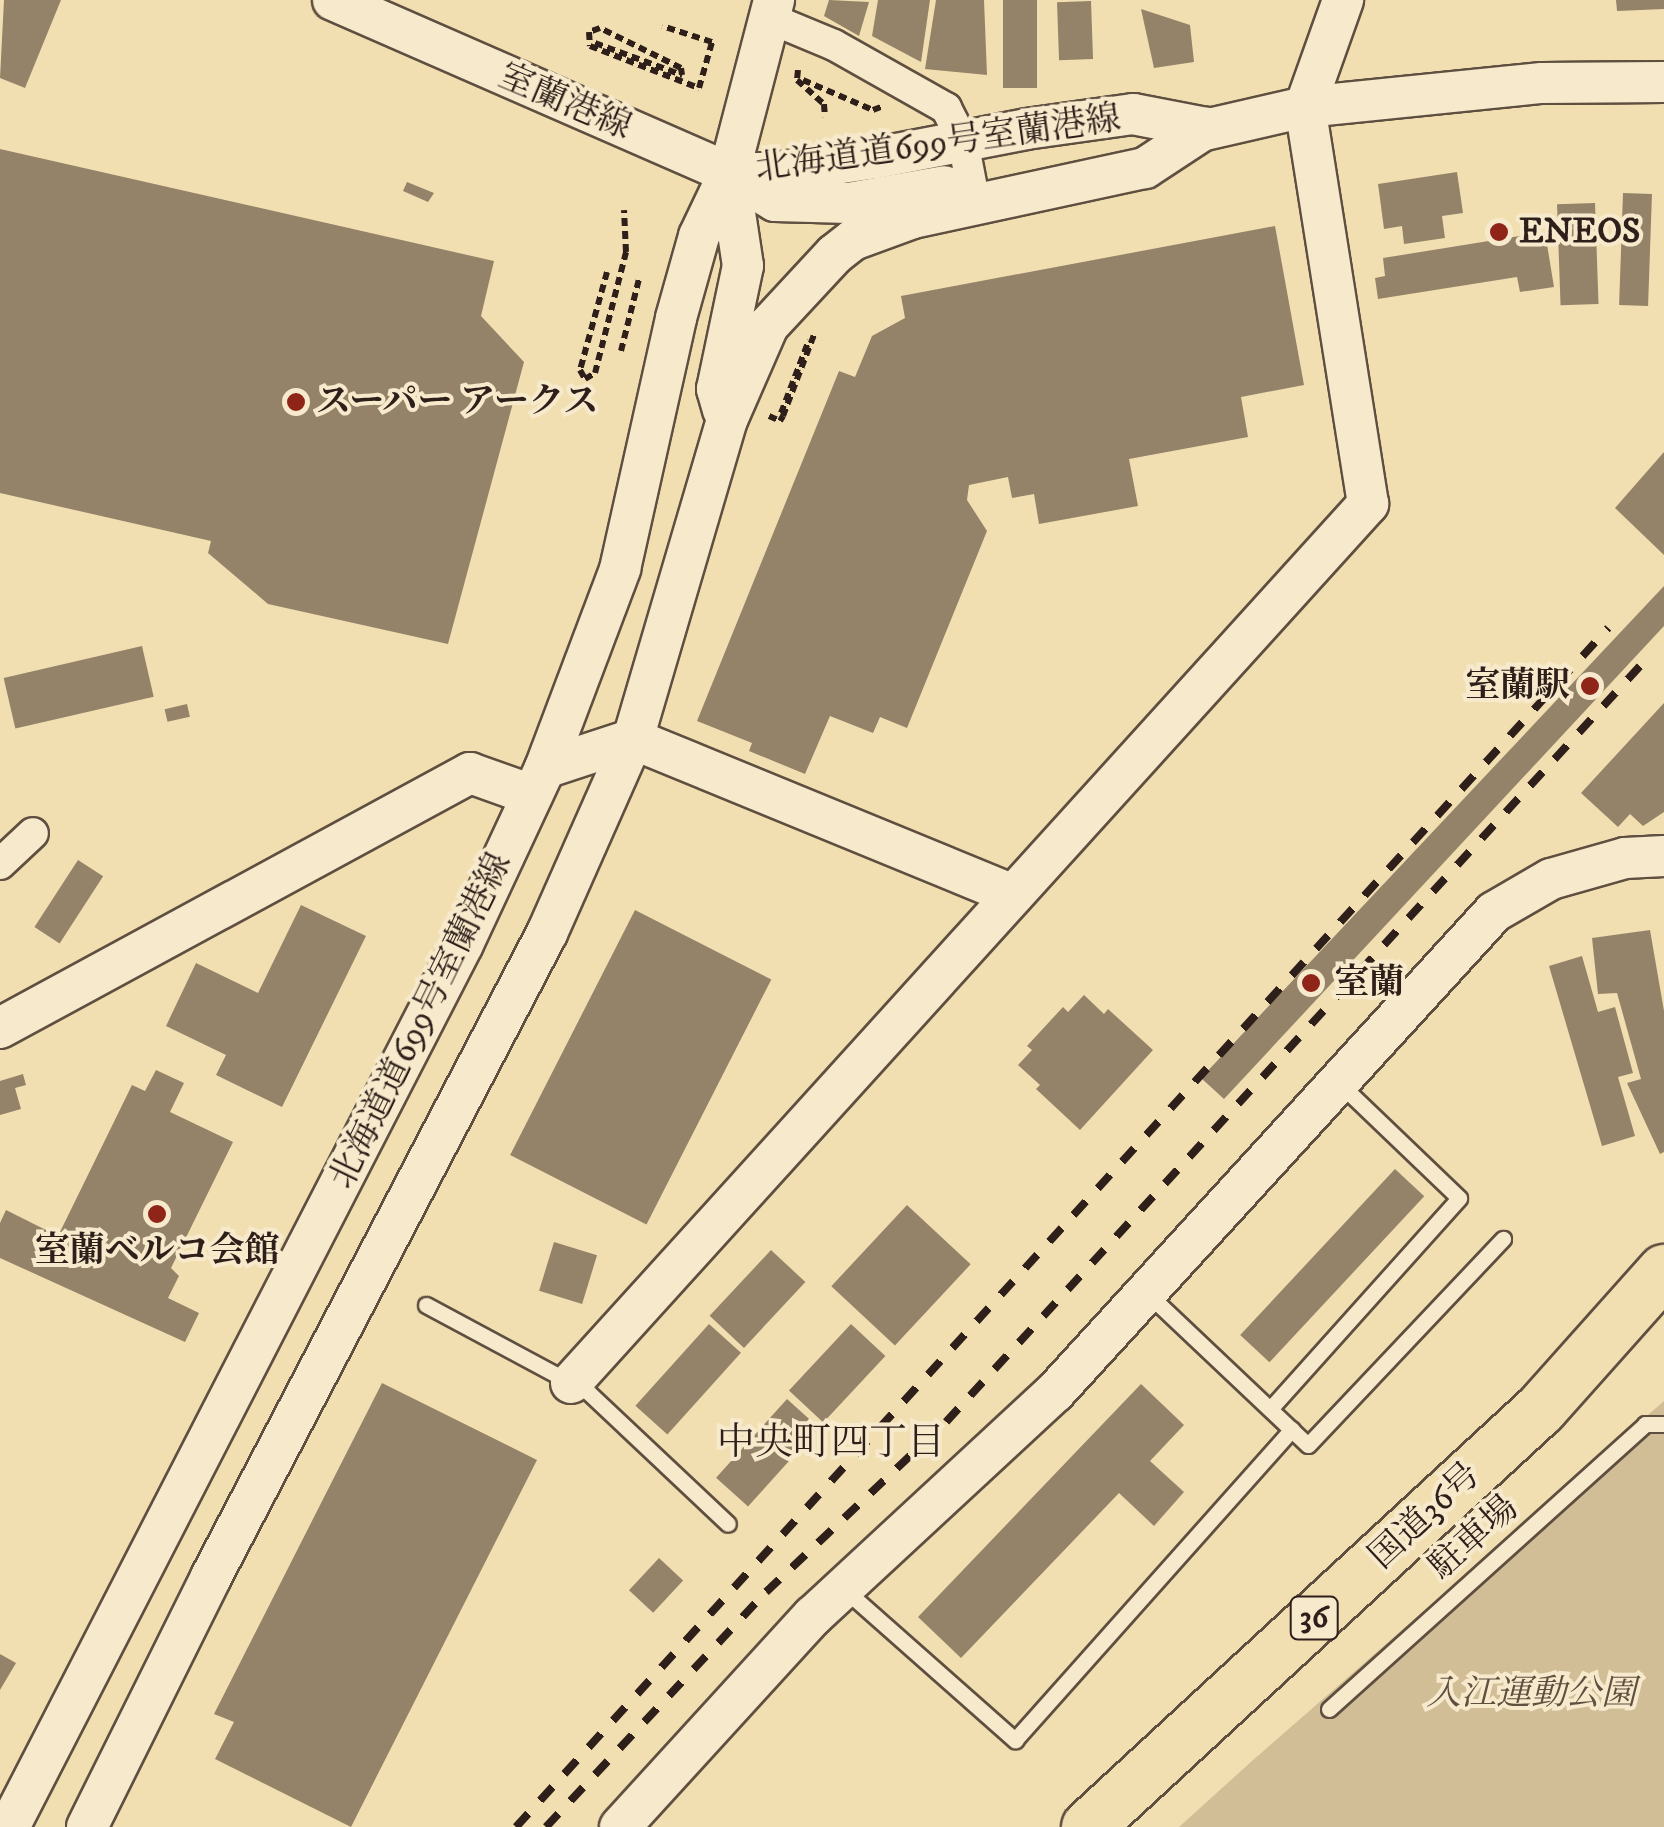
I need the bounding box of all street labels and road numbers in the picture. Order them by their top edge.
street label: 室蘭港線 [492,55,638,149]
street label: 北海道道699号室蘭港線 [753,98,1123,190]
street label: 北海道道699号室蘭港線 [321,846,521,1196]
street label: 国道36号 [1361,1454,1489,1578]
street label: 駐車場 [1421,1487,1527,1589]
road number: 36 [1289,1591,1339,1645]

